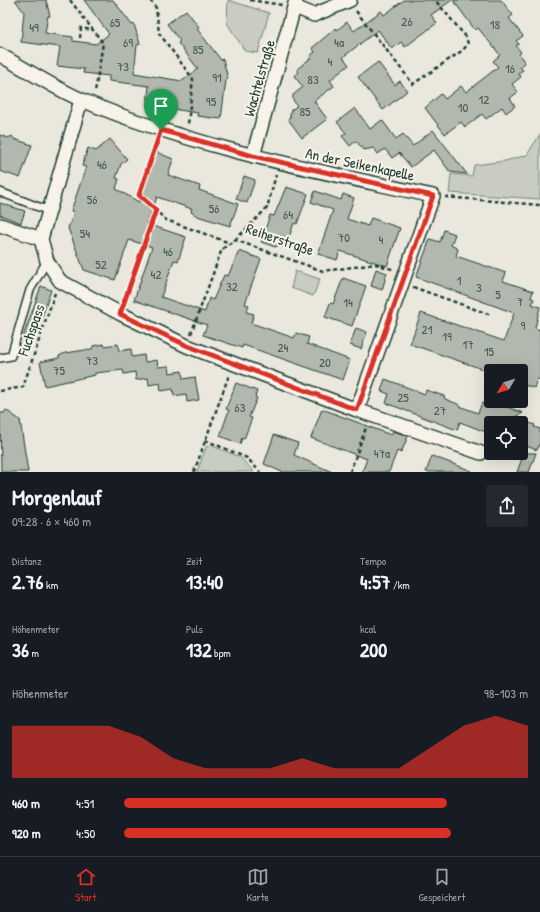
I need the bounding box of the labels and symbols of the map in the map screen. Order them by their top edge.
house number: 26 [401,12,413,30]
house number: 65 [110,13,121,31]
house number: 18 [490,15,501,33]
house number: 49 [29,18,39,36]
house number: 69 [123,33,133,51]
house number: 4a [334,33,344,51]
street label: Wachtelstraße [238,37,280,119]
house number: 85 [192,40,204,58]
house number: 4 [328,52,333,70]
house number: 73 [117,57,129,75]
house number: 16 [505,59,515,77]
house number: 91 [212,68,222,86]
house number: 83 [307,70,319,88]
pin [144,89,178,130]
house number: 12 [479,90,489,108]
house number: 95 [206,92,217,110]
house number: 10 [458,98,468,116]
house number: 85 [299,102,311,120]
street label: An der Seikenkapelle [304,142,416,186]
house number: 46 [97,155,107,173]
house number: 56 [87,190,97,208]
house number: 56 [209,199,219,217]
house number: 64 [283,205,293,223]
street label: Reiherstraße [243,218,317,260]
house number: 54 [80,224,90,242]
house number: 70 [338,228,350,246]
house number: 4 [379,230,384,248]
house number: 46 [163,242,173,260]
house number: 52 [95,255,107,273]
house number: 42 [151,265,161,283]
house number: 1 [457,271,462,289]
house number: 32 [226,277,238,295]
house number: 3 [476,278,482,296]
house number: 5 [495,285,501,303]
house number: 7 [517,292,523,310]
house number: 14 [343,293,353,311]
street label: Fuchspass [12,301,50,360]
house number: 9 [521,316,526,334]
house number: 21 [422,320,433,338]
house number: 19 [442,327,452,345]
house number: 17 [462,335,474,353]
house number: 24 [278,338,289,356]
house number: 15 [484,342,495,360]
house number: 73 [86,351,98,369]
house number: 20 [319,353,331,371]
house number: 75 [53,361,65,379]
north arrow [484,364,528,408]
house number: 25 [397,388,409,406]
house number: 63 [234,398,246,416]
house number: 27 [434,401,446,419]
house number: 47a [374,444,390,462]

